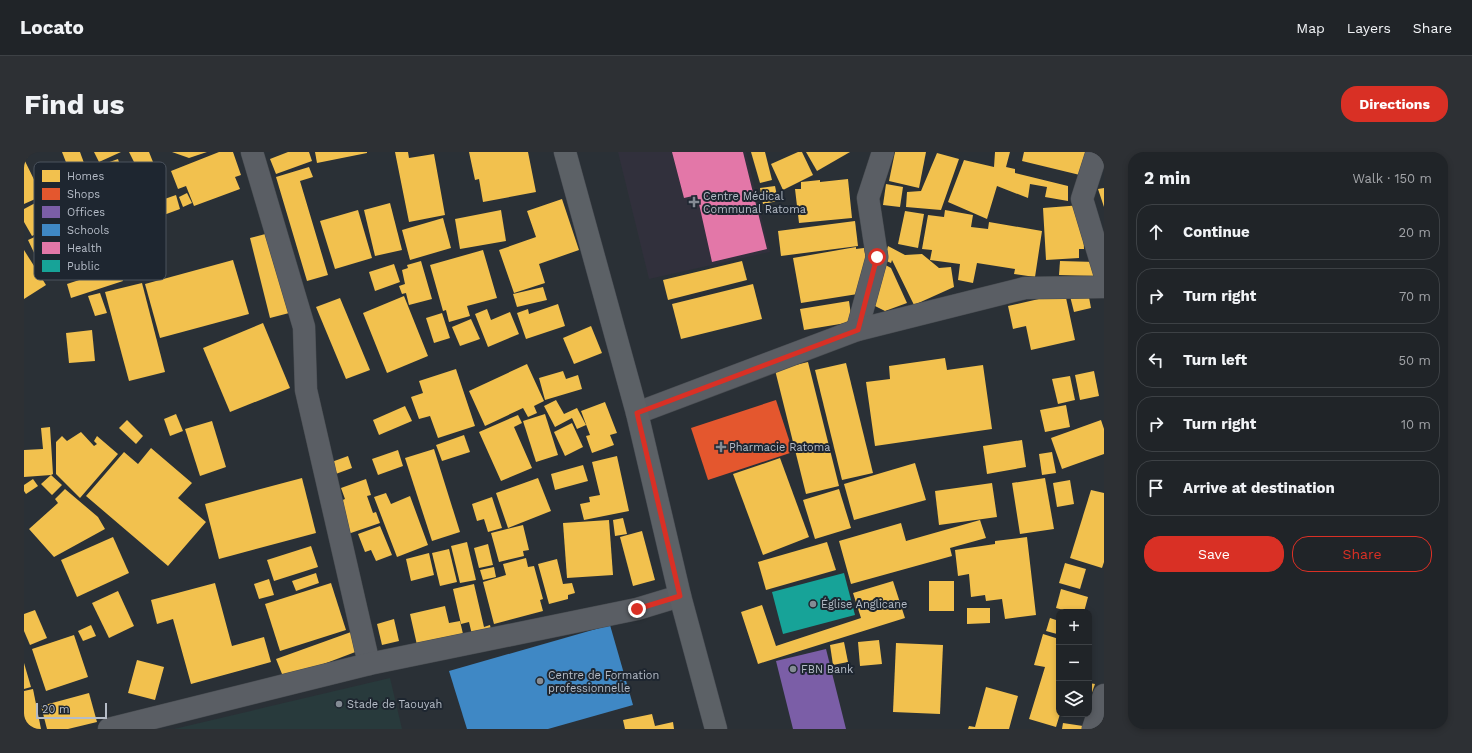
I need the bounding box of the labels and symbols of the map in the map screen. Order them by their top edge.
legend [34,162,166,280]
text: Homes [67,170,104,183]
text: Shops [67,188,100,201]
place label: Centre Médical Communal Ratoma [703,190,806,216]
marker: Centre Médical Communal Ratoma [688,196,700,208]
text: Offices [67,206,105,219]
text: Schools [67,224,110,237]
text: Health [67,242,102,255]
route start [868,248,886,266]
text: Public [67,260,100,273]
place label: Pharmacie Ratoma [729,441,830,454]
marker: Pharmacie Ratoma [716,442,726,452]
place label: Église Anglicane [821,597,907,611]
marker: Église Anglicane [808,599,818,609]
route end [628,600,646,618]
place label: FBN Bank [801,663,853,676]
marker: FBN Bank [788,664,798,674]
place label: Centre de Formation professionnelle [548,669,659,695]
marker: Centre de Formation professionnelle [535,676,545,686]
place label: Stade de Taouyah [347,698,442,711]
marker: Stade de Taouyah [334,699,344,709]
scale bar [36,701,107,720]

